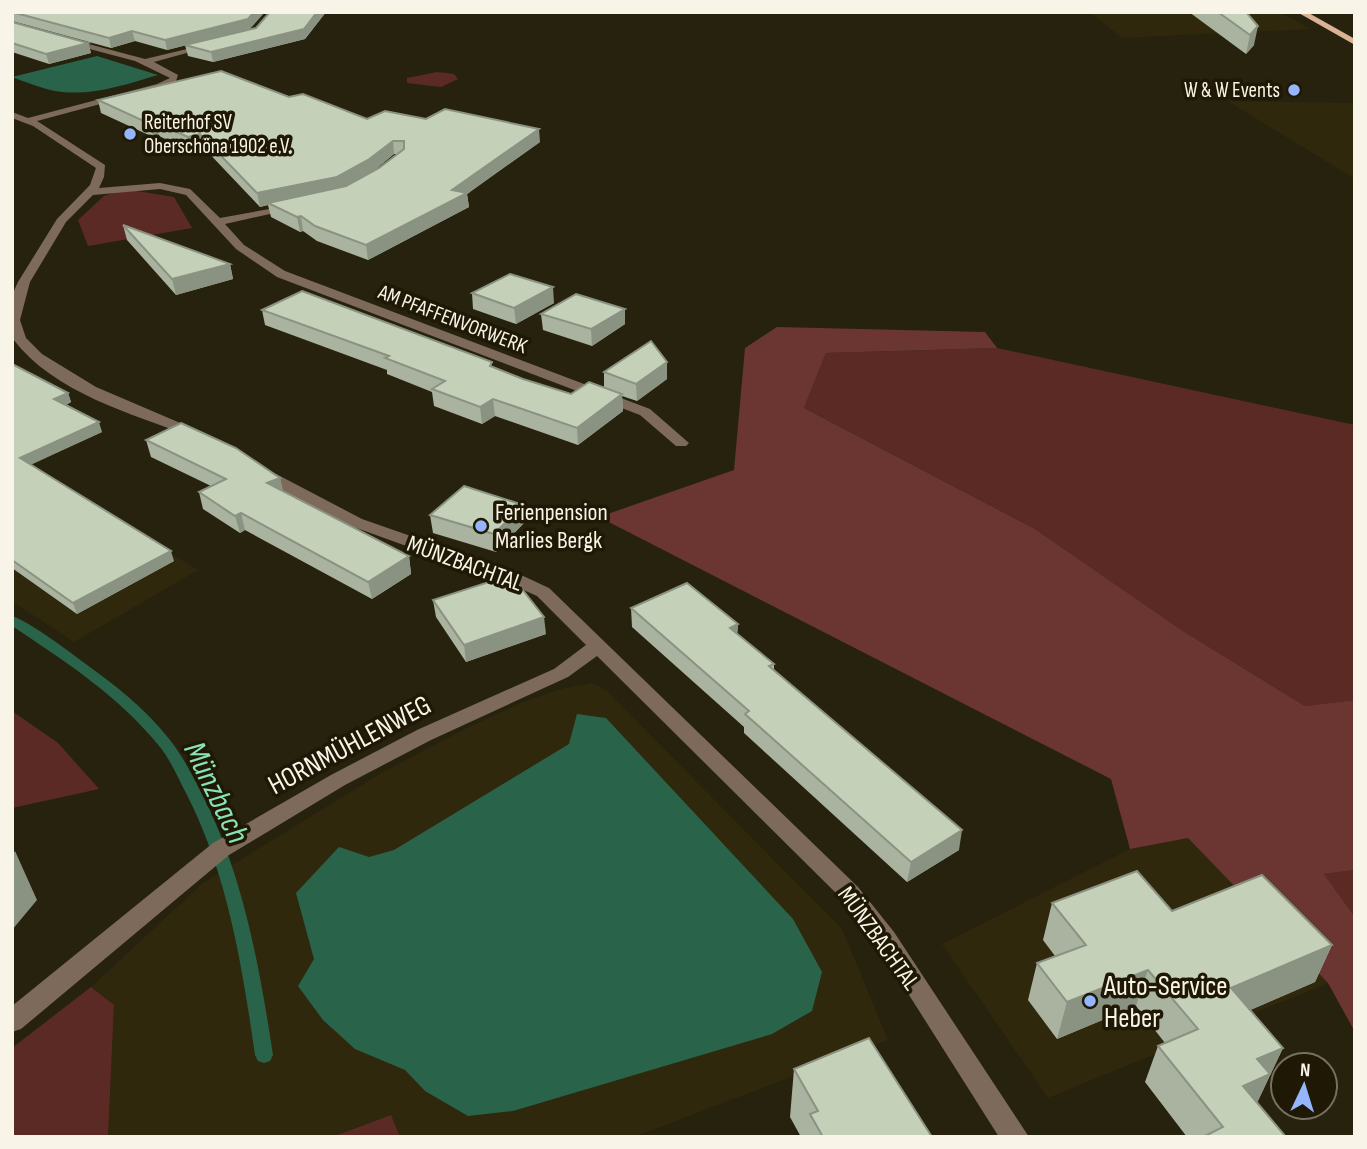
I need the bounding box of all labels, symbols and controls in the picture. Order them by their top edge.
place label: W & W Events [1184,78,1280,103]
marker: W & W Events [1286,82,1302,98]
place label: Reiterhof SV Oberschöna 1902 e.V. [144,110,292,159]
marker: Reiterhof SV Oberschöna 1902 e.V. [122,126,138,142]
street label: AM PFAFFENVORWERK [374,279,531,359]
place label: Ferienpension Marlies Bergk [495,498,608,555]
marker: Ferienpension Marlies Bergk [473,518,489,534]
street label: MÜNZBACHTAL [403,529,527,598]
street label: HORNMÜHLENWEG [263,689,437,802]
water label: Münzbach [174,735,257,850]
street label: MÜNZBACHTAL [831,881,926,996]
place label: Auto-Service Heber [1103,970,1228,1035]
marker: Auto-Service Heber [1082,993,1098,1009]
north arrow [1269,1051,1339,1121]
text: N [1299,1059,1311,1082]

